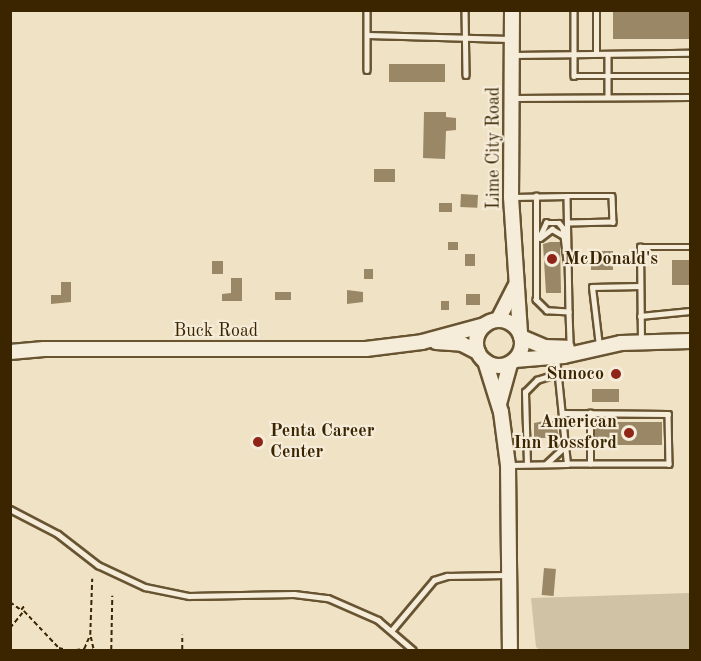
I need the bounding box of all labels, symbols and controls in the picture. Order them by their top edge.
street label: Lime City Road [483,87,505,209]
place label: McDonald's [564,248,658,270]
marker: McDonald's [545,252,559,266]
street label: Buck Road [174,320,258,342]
place label: Sunoco [546,363,604,385]
marker: Sunoco [609,367,623,381]
place label: American Inn Rossford [513,412,617,454]
place label: Penta Career Center [270,421,375,464]
marker: American Inn Rossford [622,426,636,440]
marker: Penta Career Center [251,435,265,449]

